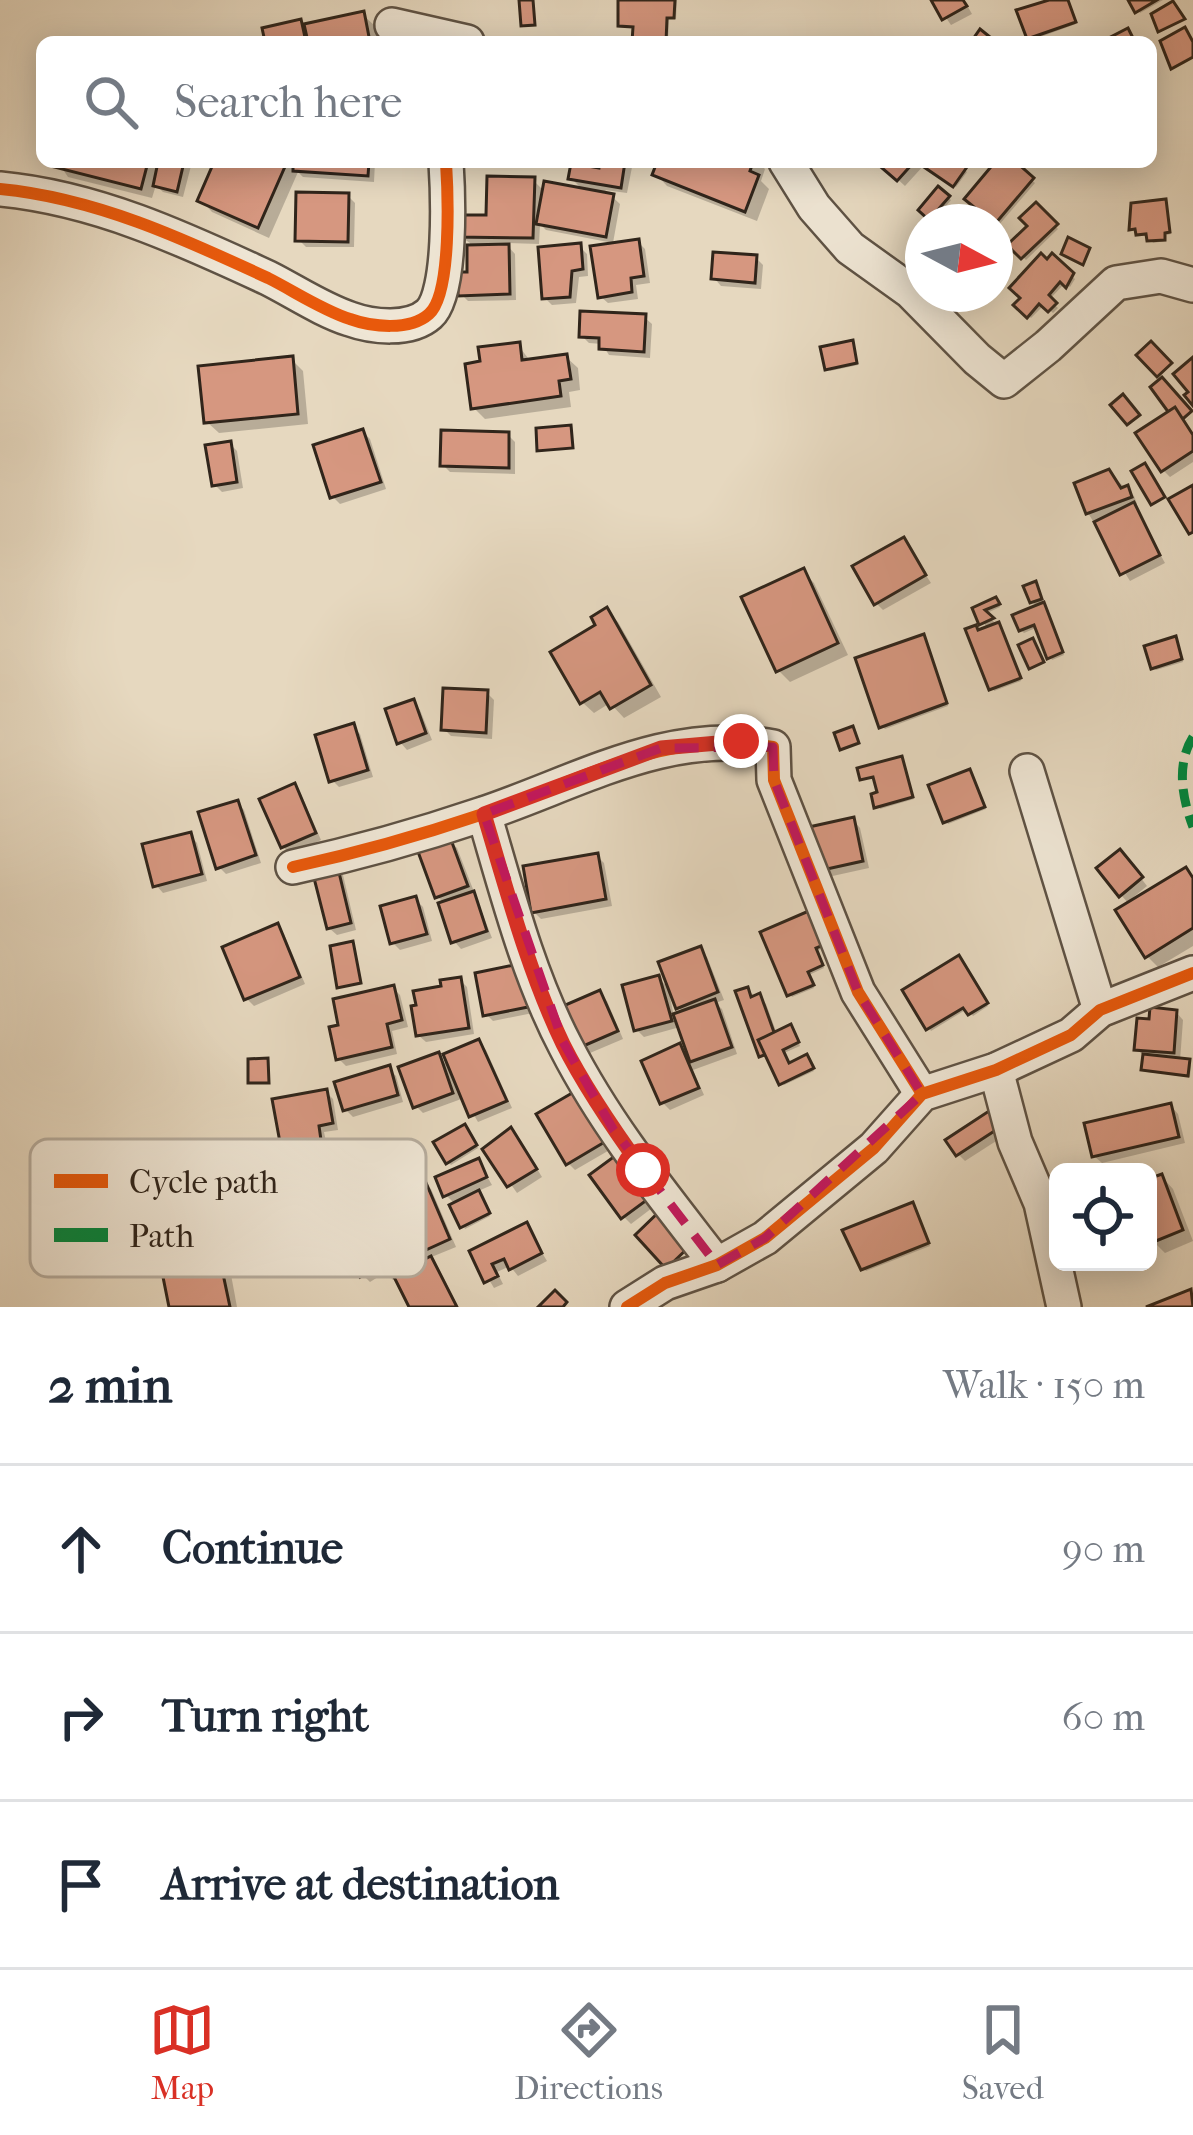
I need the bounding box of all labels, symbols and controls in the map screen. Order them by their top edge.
search box [36,36,1157,168]
icon: search [78,69,144,135]
text: Search here [174,76,402,129]
north arrow [905,204,1013,312]
route end [714,714,768,768]
legend [30,1139,426,1277]
route start [616,1143,670,1197]
text: Cycle path [129,1163,279,1202]
map controls [1049,1163,1157,1271]
button: locate [1049,1163,1157,1271]
text: Path [129,1217,195,1256]
text: 2 min [48,1355,172,1415]
text: Walk · 150 m [943,1362,1145,1408]
icon: ahead [48,1516,114,1582]
text: Continue [162,1522,343,1575]
text: 90 m [1062,1526,1145,1572]
icon: right [48,1684,114,1750]
text: Turn right [162,1690,369,1743]
text: 60 m [1062,1694,1145,1740]
icon: arrive [48,1852,114,1918]
text: Arrive at destination [162,1858,559,1911]
tab: Map [149,1997,215,2108]
tab: Directions [514,1997,663,2108]
tab: Saved [962,1997,1044,2108]

